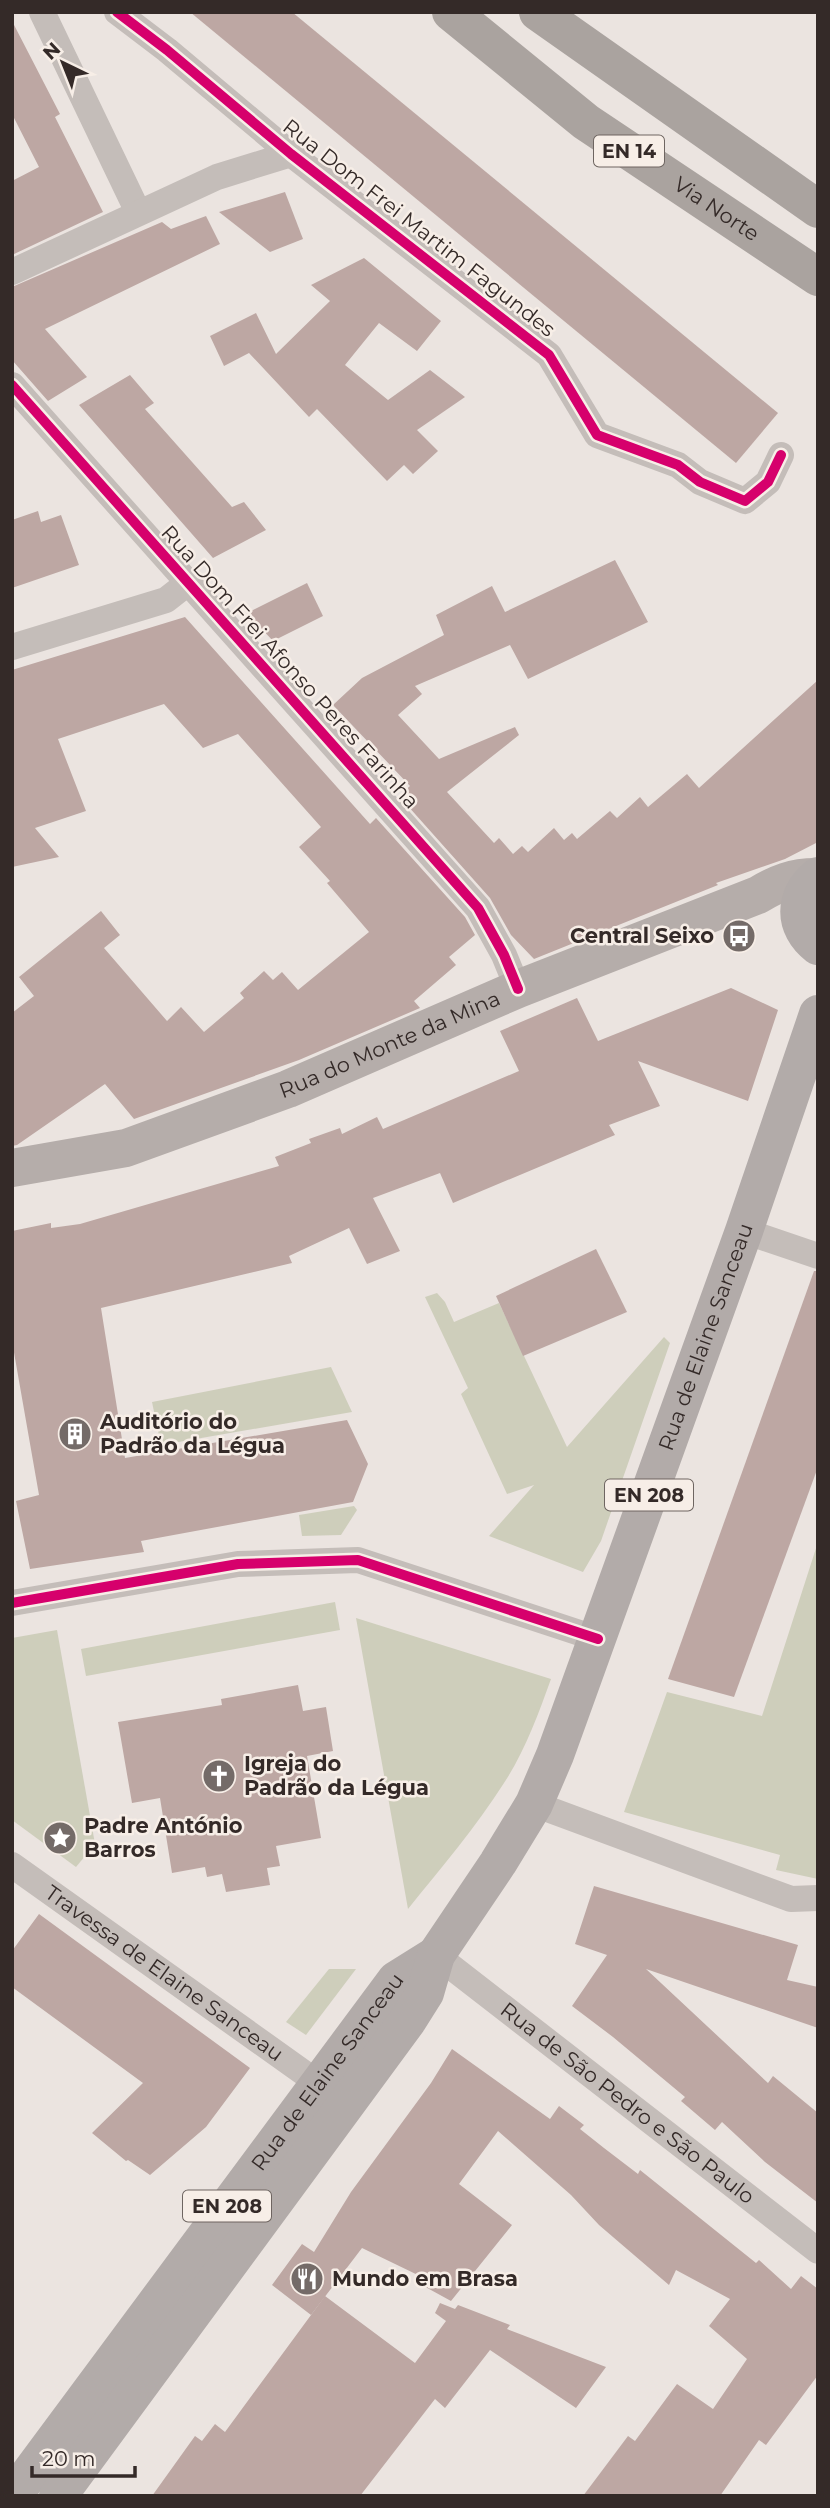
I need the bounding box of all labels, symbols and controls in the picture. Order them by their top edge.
north arrow [28,28,98,98]
text: N [38,37,65,65]
street label: Rua Dom Frei Martim Fagundes [278,113,560,342]
road number: EN 14 [594,136,664,167]
street label: Via Norte [669,171,764,246]
street label: Rua Dom Frei Afonso Peres Farinha [156,520,424,814]
bus stop icon: Central Seixo [720,917,758,955]
place label: Central Seixo [570,923,714,948]
street label: Rua do Monte da Mina [276,985,504,1103]
street label: Rua de Elaine Sanceau [653,1220,758,1454]
place label: Auditório do Padrão da Légua [99,1409,285,1458]
building icon: Auditório do Padrão da Légua [56,1415,94,1453]
road number: EN 208 [605,1480,693,1511]
place label: Igreja do Padrão da Légua [244,1751,429,1800]
church icon: Igreja do Padrão da Légua [200,1757,238,1795]
place label: Padre António Barros [84,1813,243,1862]
place icon: Padre António Barros [41,1819,79,1857]
street label: Travessa de Elaine Sanceau [41,1880,288,2066]
street label: Rua de Elaine Sanceau [246,1968,409,2175]
street label: Rua de São Pedro e São Paulo [496,1997,760,2209]
road number: EN 208 [183,2190,271,2222]
restaurant icon: Mundo em Brasa [288,2260,326,2298]
place label: Mundo em Brasa [332,2266,518,2291]
scale bar [32,2434,135,2478]
text: 20 m [42,2446,96,2471]

